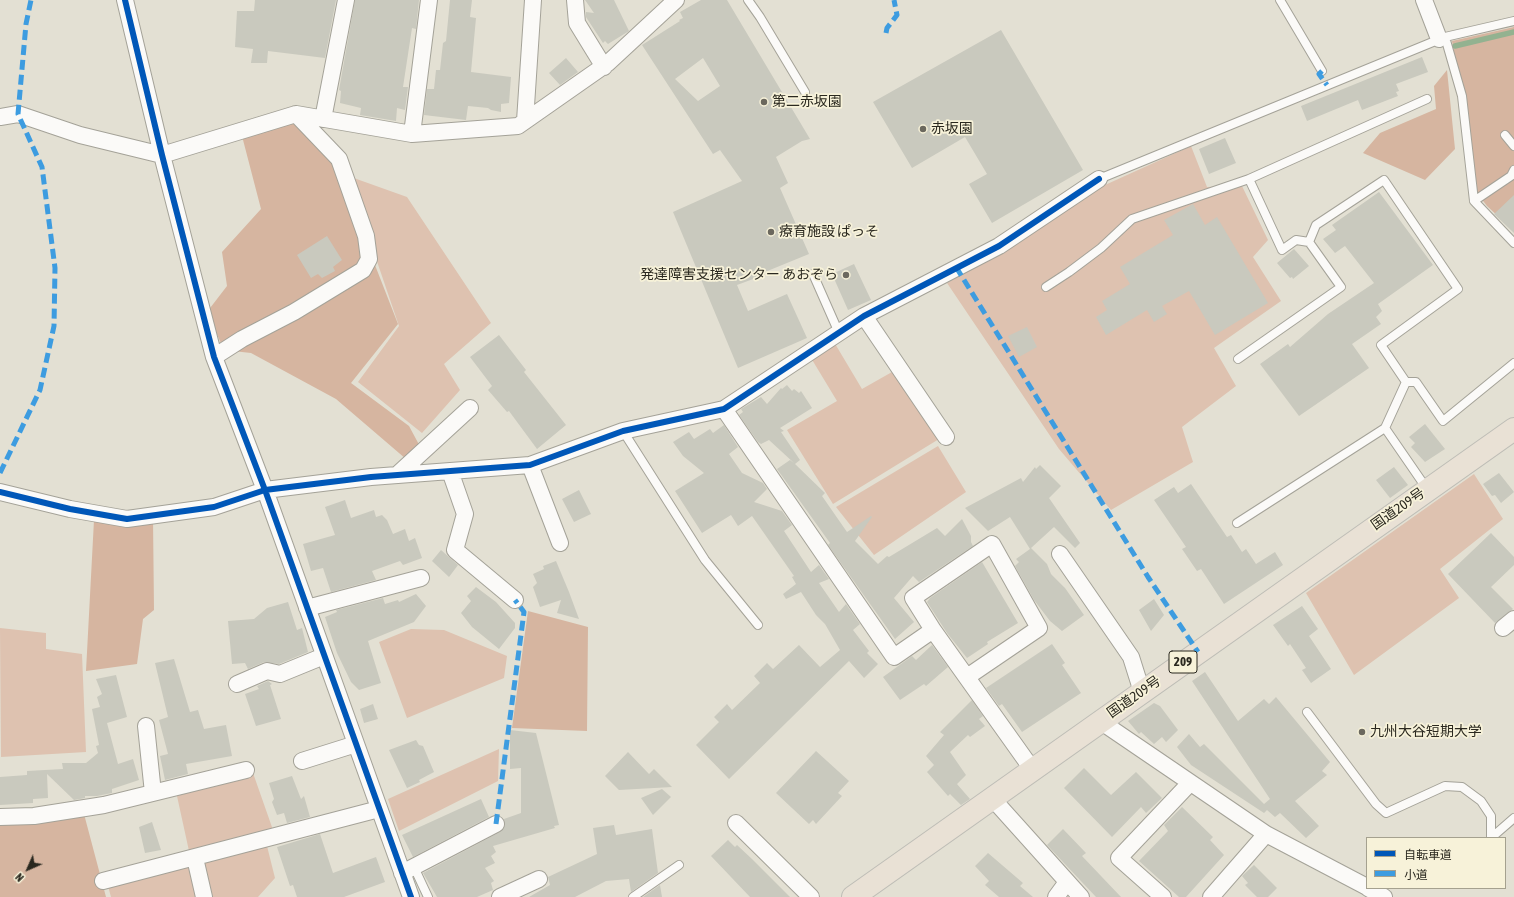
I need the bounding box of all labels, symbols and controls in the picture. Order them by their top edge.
place label: 第二赤坂園 [772,94,842,110]
marker: 第二赤坂園 [759,97,769,107]
place label: 赤坂園 [931,121,973,137]
marker: 赤坂園 [918,124,928,134]
place label: 療育施設 ぱっそ [779,224,879,240]
marker: 療育施設 ぱっそ [766,227,776,237]
place label: 発達障害支援センター あおぞら [640,267,838,283]
marker: 発達障害支援センター あおぞら [841,270,851,280]
street label: 国道209号 [1368,484,1428,534]
road number: 209 [1169,651,1197,673]
street label: 国道209号 [1104,672,1164,722]
place label: 九州大谷短期大学 [1370,724,1482,740]
marker: 九州大谷短期大学 [1357,727,1367,737]
legend [1366,837,1506,889]
text: 自転車道 [1404,848,1452,862]
north arrow [8,849,48,889]
text: 小道 [1404,868,1428,882]
text: N [13,871,26,884]

